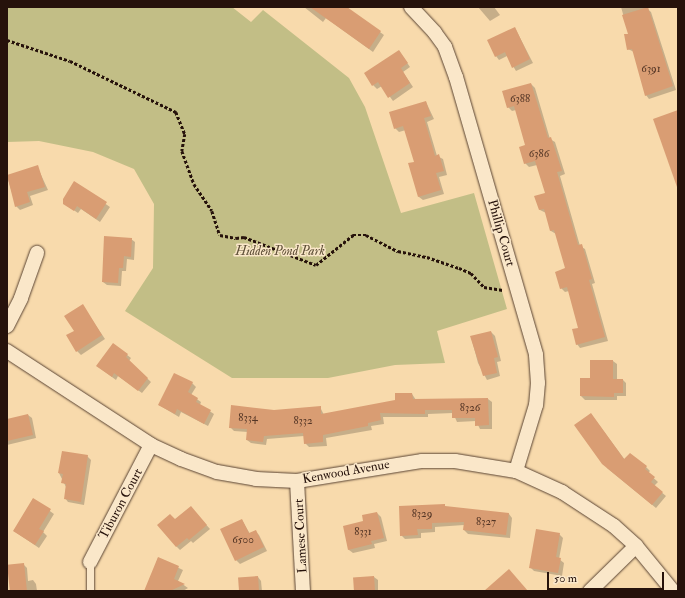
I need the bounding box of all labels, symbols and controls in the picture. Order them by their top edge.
house number: 6391 [641,62,661,76]
house number: 6388 [510,92,530,106]
house number: 6386 [529,147,549,161]
street label: Phillip Court [484,198,518,268]
park label: Hidden Pond Park [235,243,325,259]
house number: 8326 [460,401,480,415]
house number: 8334 [238,411,258,425]
house number: 8332 [293,414,313,428]
street label: Kenwood Avenue [301,457,391,487]
street label: Tiburon Court [96,466,146,542]
street label: Lamese Court [291,498,311,574]
house number: 8329 [412,507,432,521]
house number: 8327 [476,515,496,529]
house number: 8331 [354,525,372,539]
house number: 6500 [232,533,254,547]
scale bar [549,564,666,590]
text: 50 m [554,571,577,586]

